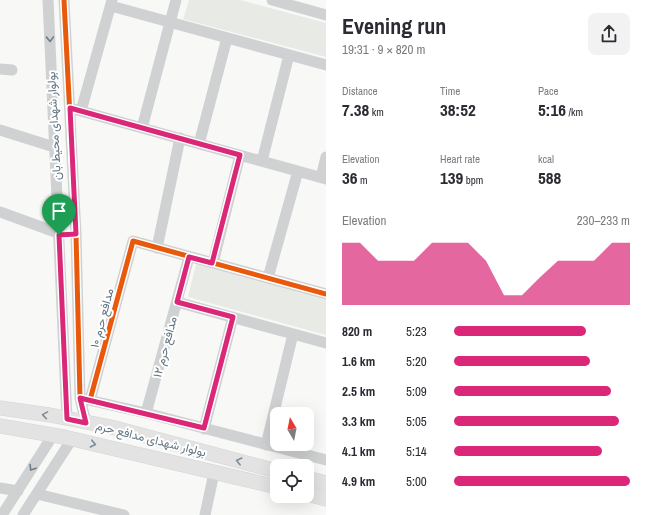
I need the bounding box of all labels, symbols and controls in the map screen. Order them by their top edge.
text: Evening run [342,11,446,41]
button: share [588,13,630,55]
one-way arrow [45,36,54,42]
text: 19:31 · 9 × 820 m [342,41,425,58]
street label: بولوار شهدای محیط بان [43,71,65,181]
text: Distance [342,84,378,98]
text: Time [440,84,460,98]
text: Pace [538,84,559,98]
text: 7.38 [342,98,369,121]
text: 38:52 [440,98,476,121]
text: 5:16 [538,98,566,121]
text: km [369,105,384,119]
text: /km [566,105,583,119]
text: Elevation [342,152,380,166]
text: Heart rate [440,152,480,166]
text: kcal [538,152,554,166]
text: 36 [342,166,358,189]
text: 139 [440,166,463,189]
text: 588 [538,166,561,189]
text: m [358,173,368,187]
text: bpm [463,173,483,187]
pin [42,194,76,235]
icon: arrive [48,200,70,222]
text: Elevation [342,212,386,229]
text: 230–233 m [577,212,630,229]
street label: مدافع حرم ۱۰ [86,286,119,350]
street label: مدافع حرم ۱۲ [149,315,182,379]
text: 820 m [342,323,372,340]
text: 5:23 [406,323,427,340]
text: 1.6 km [342,353,375,370]
text: 5:20 [406,353,427,370]
text: 2.5 km [342,383,375,400]
text: 5:09 [406,383,427,400]
north arrow [270,407,314,451]
map controls [270,407,314,503]
one-way arrow [42,411,48,419]
text: 3.3 km [342,413,375,430]
text: 5:05 [406,413,427,430]
street label: بولوار شهدای مدافع حرم [94,418,208,461]
one-way arrow [90,439,96,447]
text: 4.1 km [342,443,375,460]
text: 5:14 [406,443,427,460]
one-way arrow [236,457,243,466]
button: locate [270,459,314,503]
one-way arrow [30,464,37,471]
text: 4.9 km [342,473,375,490]
text: 5:00 [406,473,427,490]

